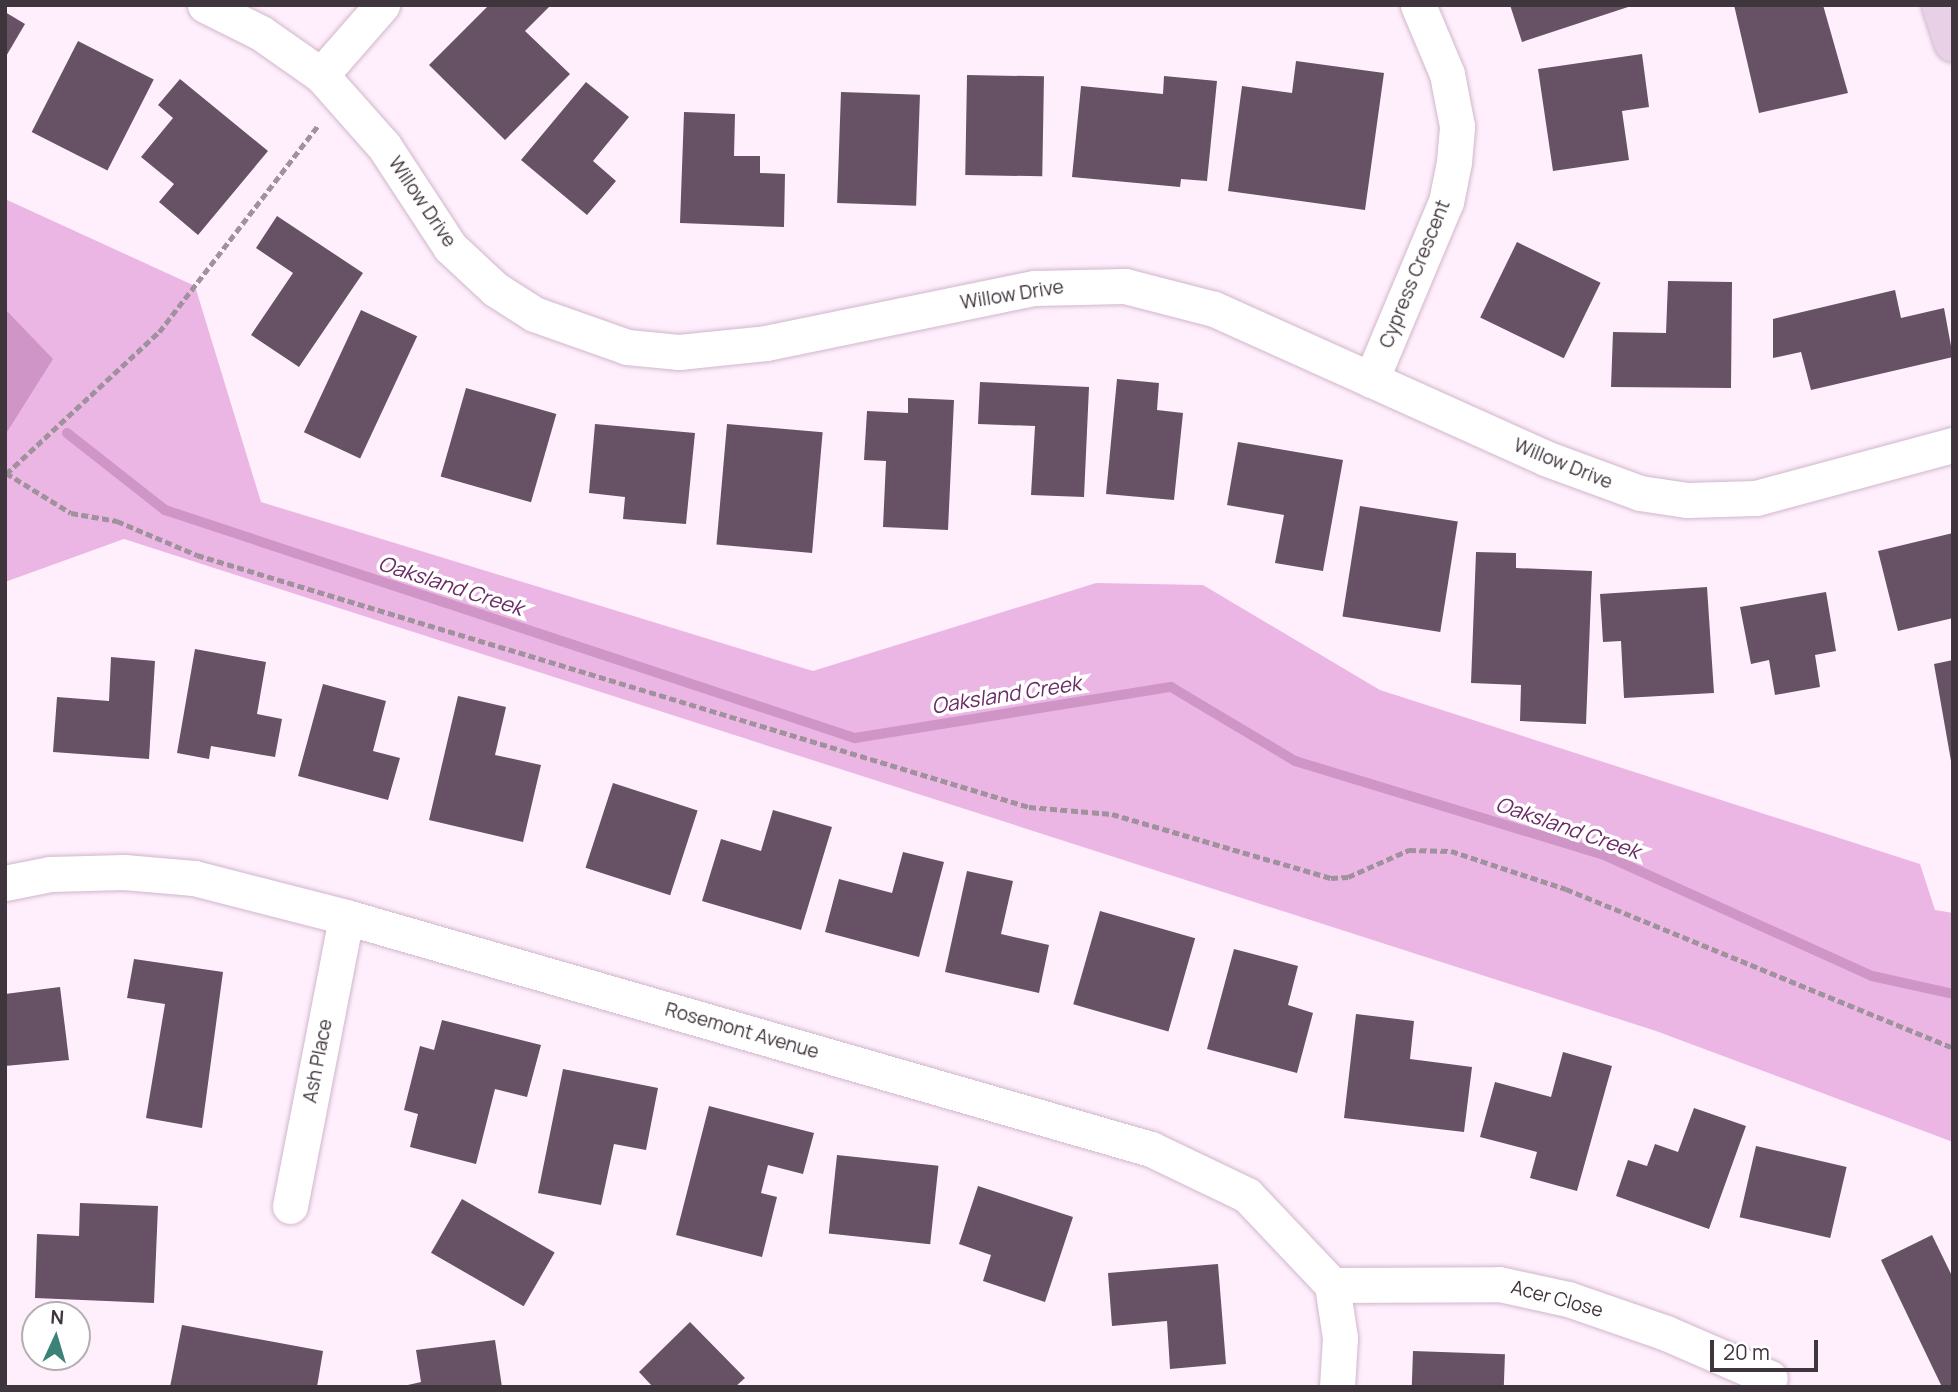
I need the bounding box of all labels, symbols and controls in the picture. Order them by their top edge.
street label: Willow Drive [383,152,461,252]
street label: Cypress Crescent [1375,197,1455,351]
street label: Willow Drive [959,276,1065,314]
street label: Willow Drive [1510,434,1616,494]
water label: Oaksland Creek [375,550,527,620]
water label: Oaksland Creek [929,670,1083,718]
water label: Oaksland Creek [1492,790,1644,864]
street label: Rosemont Avenue [662,998,822,1064]
street label: Ash Place [299,1017,337,1105]
street label: Acer Close [1509,1276,1605,1322]
north arrow [21,1301,91,1371]
text: N [50,1304,65,1330]
scale bar [1713,1326,1822,1370]
text: 20 m [1723,1338,1770,1366]

